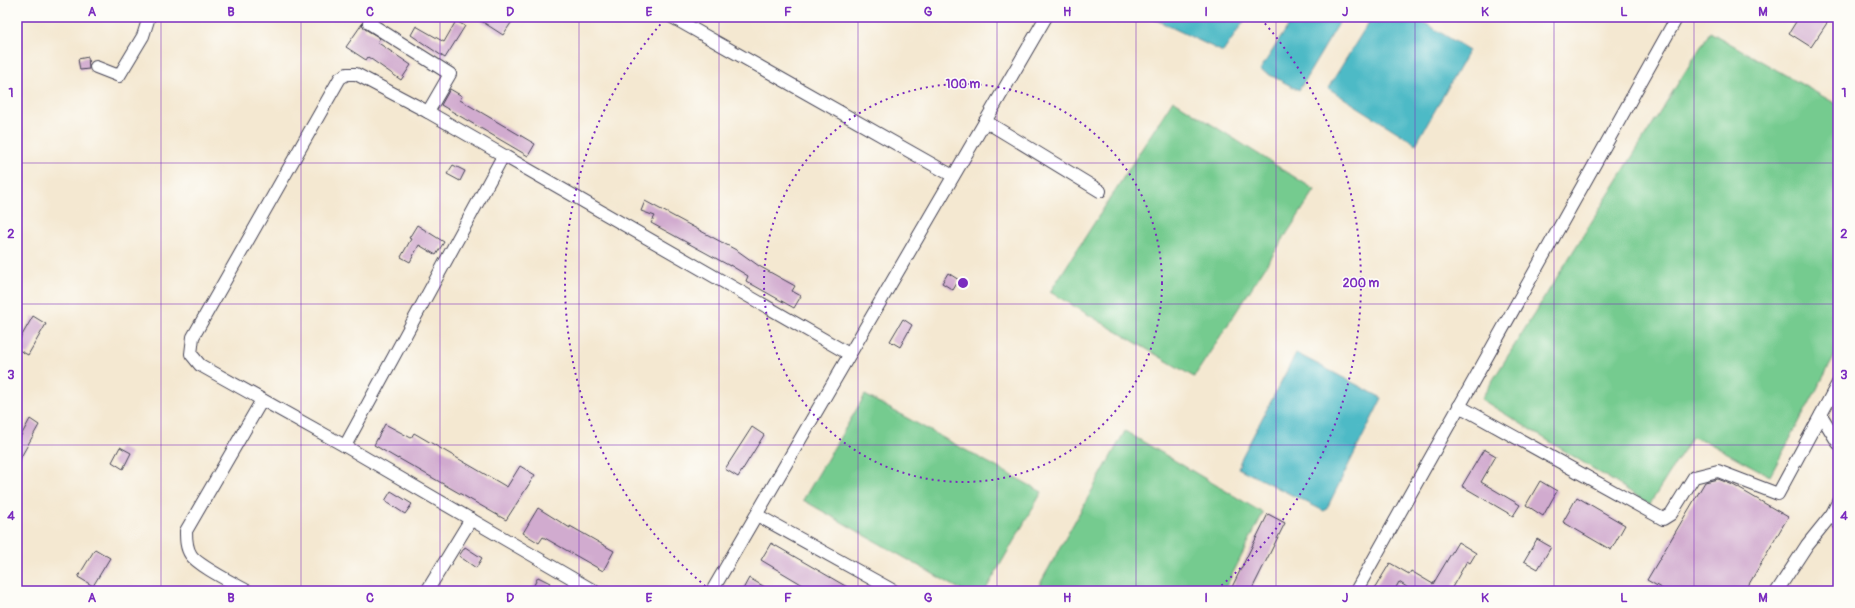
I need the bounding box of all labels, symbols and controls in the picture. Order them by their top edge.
text: A [88,4,97,20]
text: B [227,4,235,20]
text: C [366,4,374,20]
text: D [506,4,514,20]
text: E [646,4,653,20]
text: F [784,4,792,20]
text: G [924,4,933,20]
text: H [1063,4,1071,20]
text: I [1204,4,1208,20]
text: J [1342,4,1348,20]
text: K [1481,4,1489,20]
text: L [1620,4,1628,20]
text: M [1758,4,1768,20]
text: 100 m [946,77,981,92]
text: 1 [8,85,14,101]
text: 1 [1841,85,1847,101]
text: 2 [7,226,15,242]
text: 2 [1840,226,1848,242]
centre of rings [956,276,970,290]
text: 200 m [1343,276,1380,291]
text: 3 [7,367,15,383]
text: 3 [1840,367,1848,383]
text: 4 [7,508,15,524]
text: 4 [1840,508,1848,524]
text: A [88,590,97,606]
text: B [227,590,235,606]
text: C [366,590,374,606]
text: D [506,590,514,606]
text: E [646,590,653,606]
text: F [784,590,792,606]
text: G [924,590,933,606]
text: H [1063,590,1071,606]
text: I [1204,590,1208,606]
text: J [1342,590,1348,606]
text: K [1481,590,1489,606]
text: L [1620,590,1628,606]
text: M [1758,590,1768,606]

